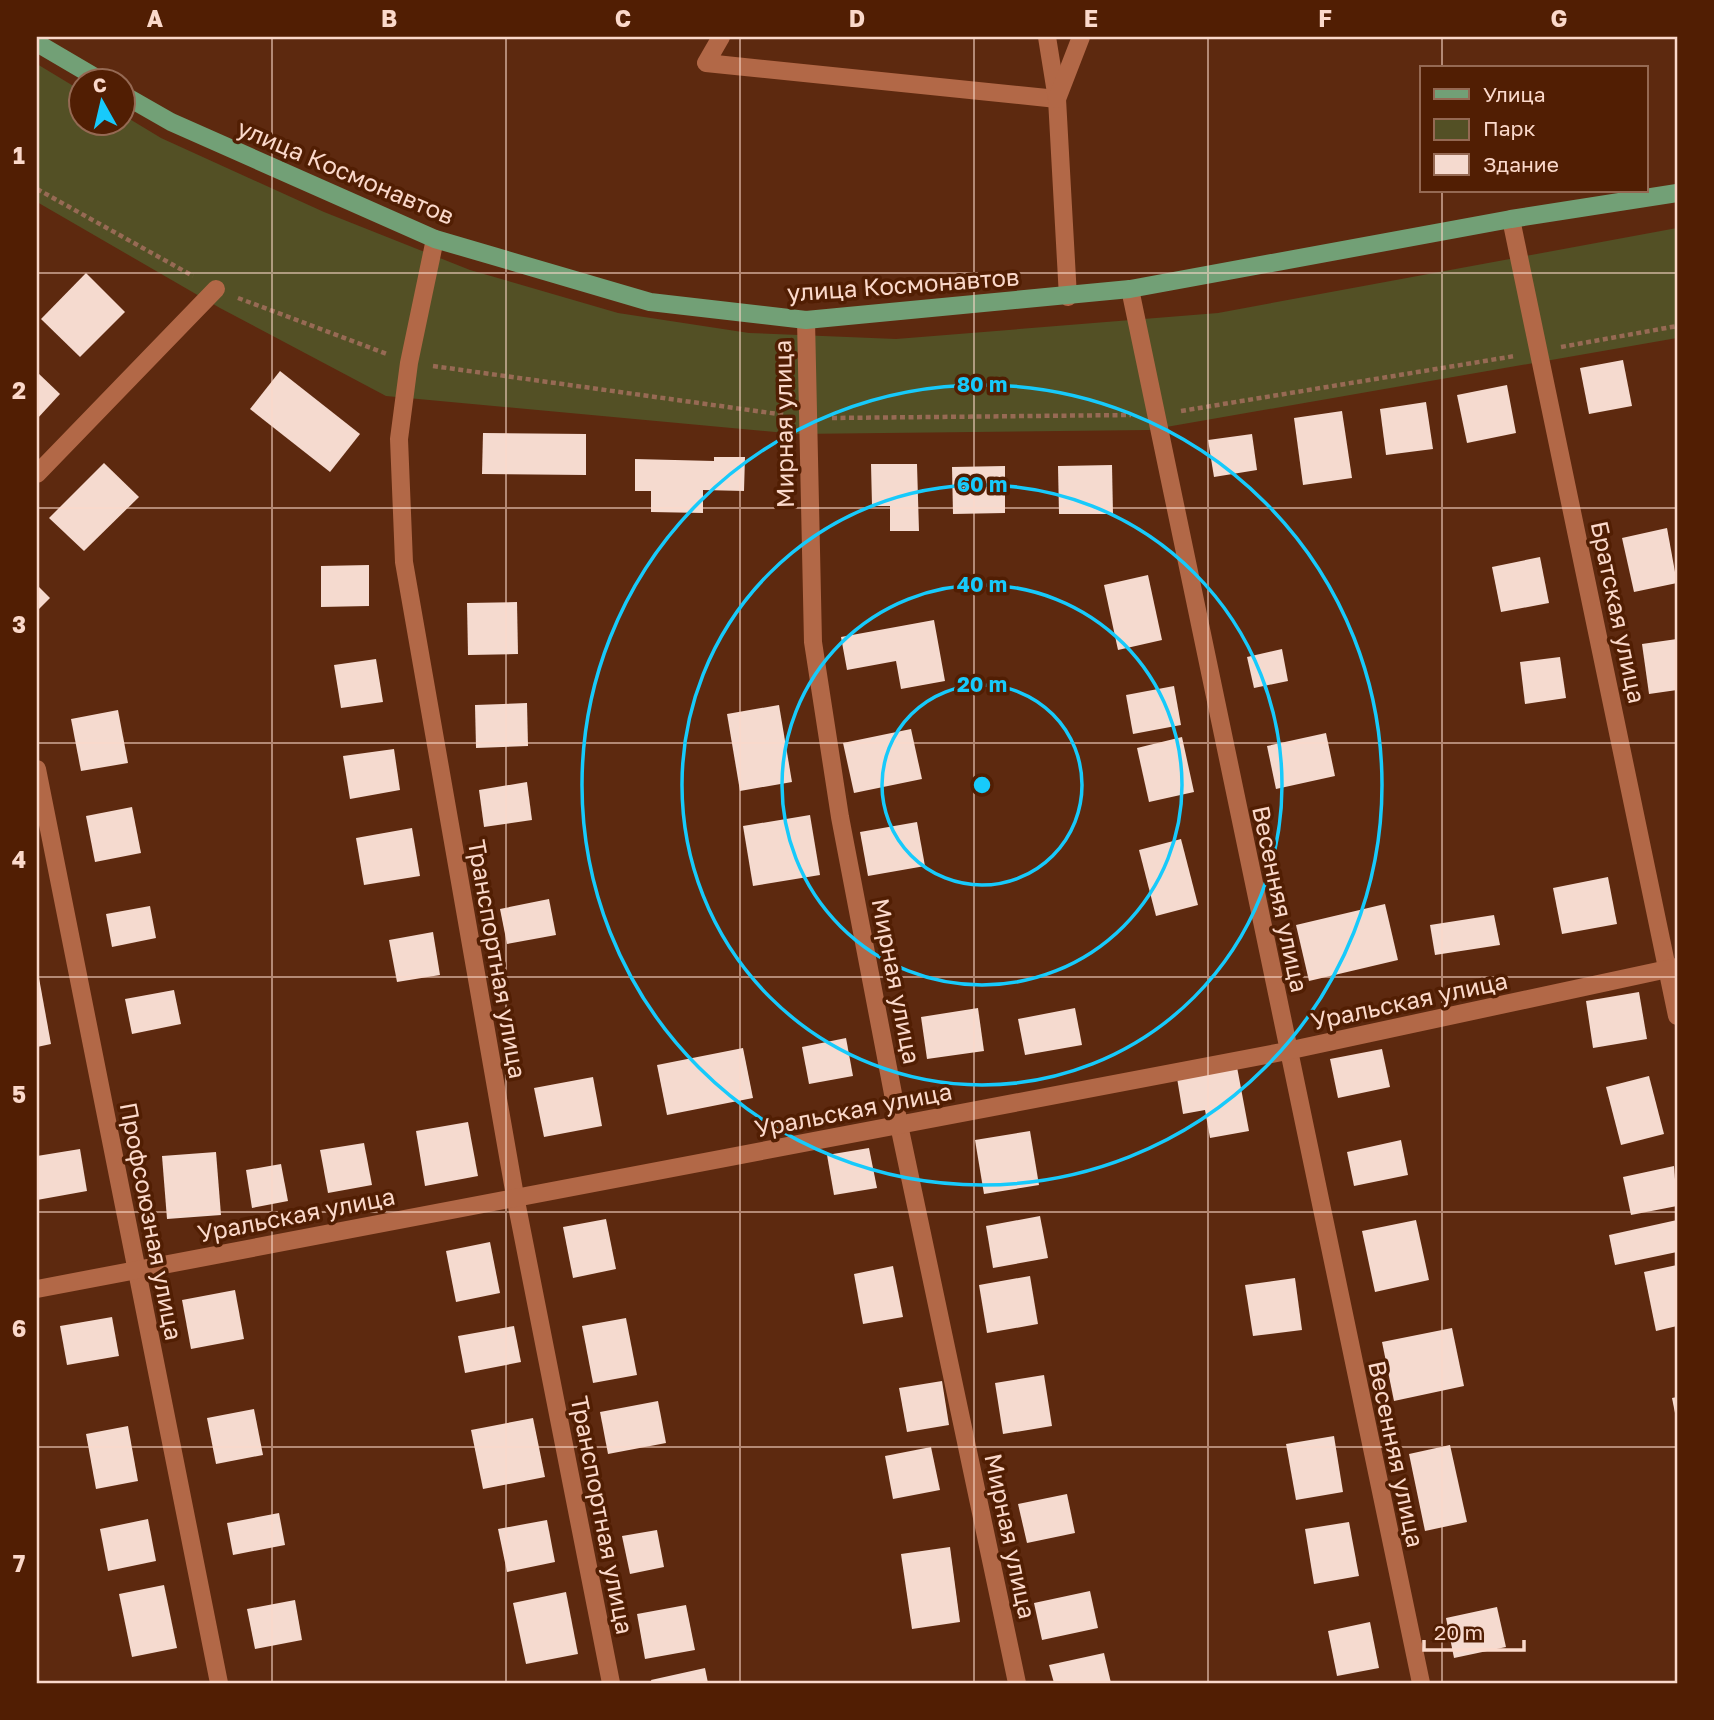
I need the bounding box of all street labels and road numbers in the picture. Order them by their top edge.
street label: улица Космонавтов [233,112,459,230]
street label: улица Космонавтов [786,261,1020,307]
street label: Мирная улица [767,340,799,508]
street label: Братская улица [1586,518,1652,706]
street label: Весенняя улица [1247,803,1315,995]
street label: Транспортная улица [463,837,533,1081]
street label: Мирная улица [867,896,927,1066]
street label: Уральская улица [1308,965,1510,1035]
street label: Уральская улица [752,1076,954,1142]
street label: Профсоюзная улица [115,1100,189,1342]
street label: Уральская улица [195,1181,397,1247]
street label: Весенняя улица [1363,1358,1431,1550]
street label: Транспортная улица [566,1393,640,1637]
street label: Мирная улица [979,1451,1043,1621]

